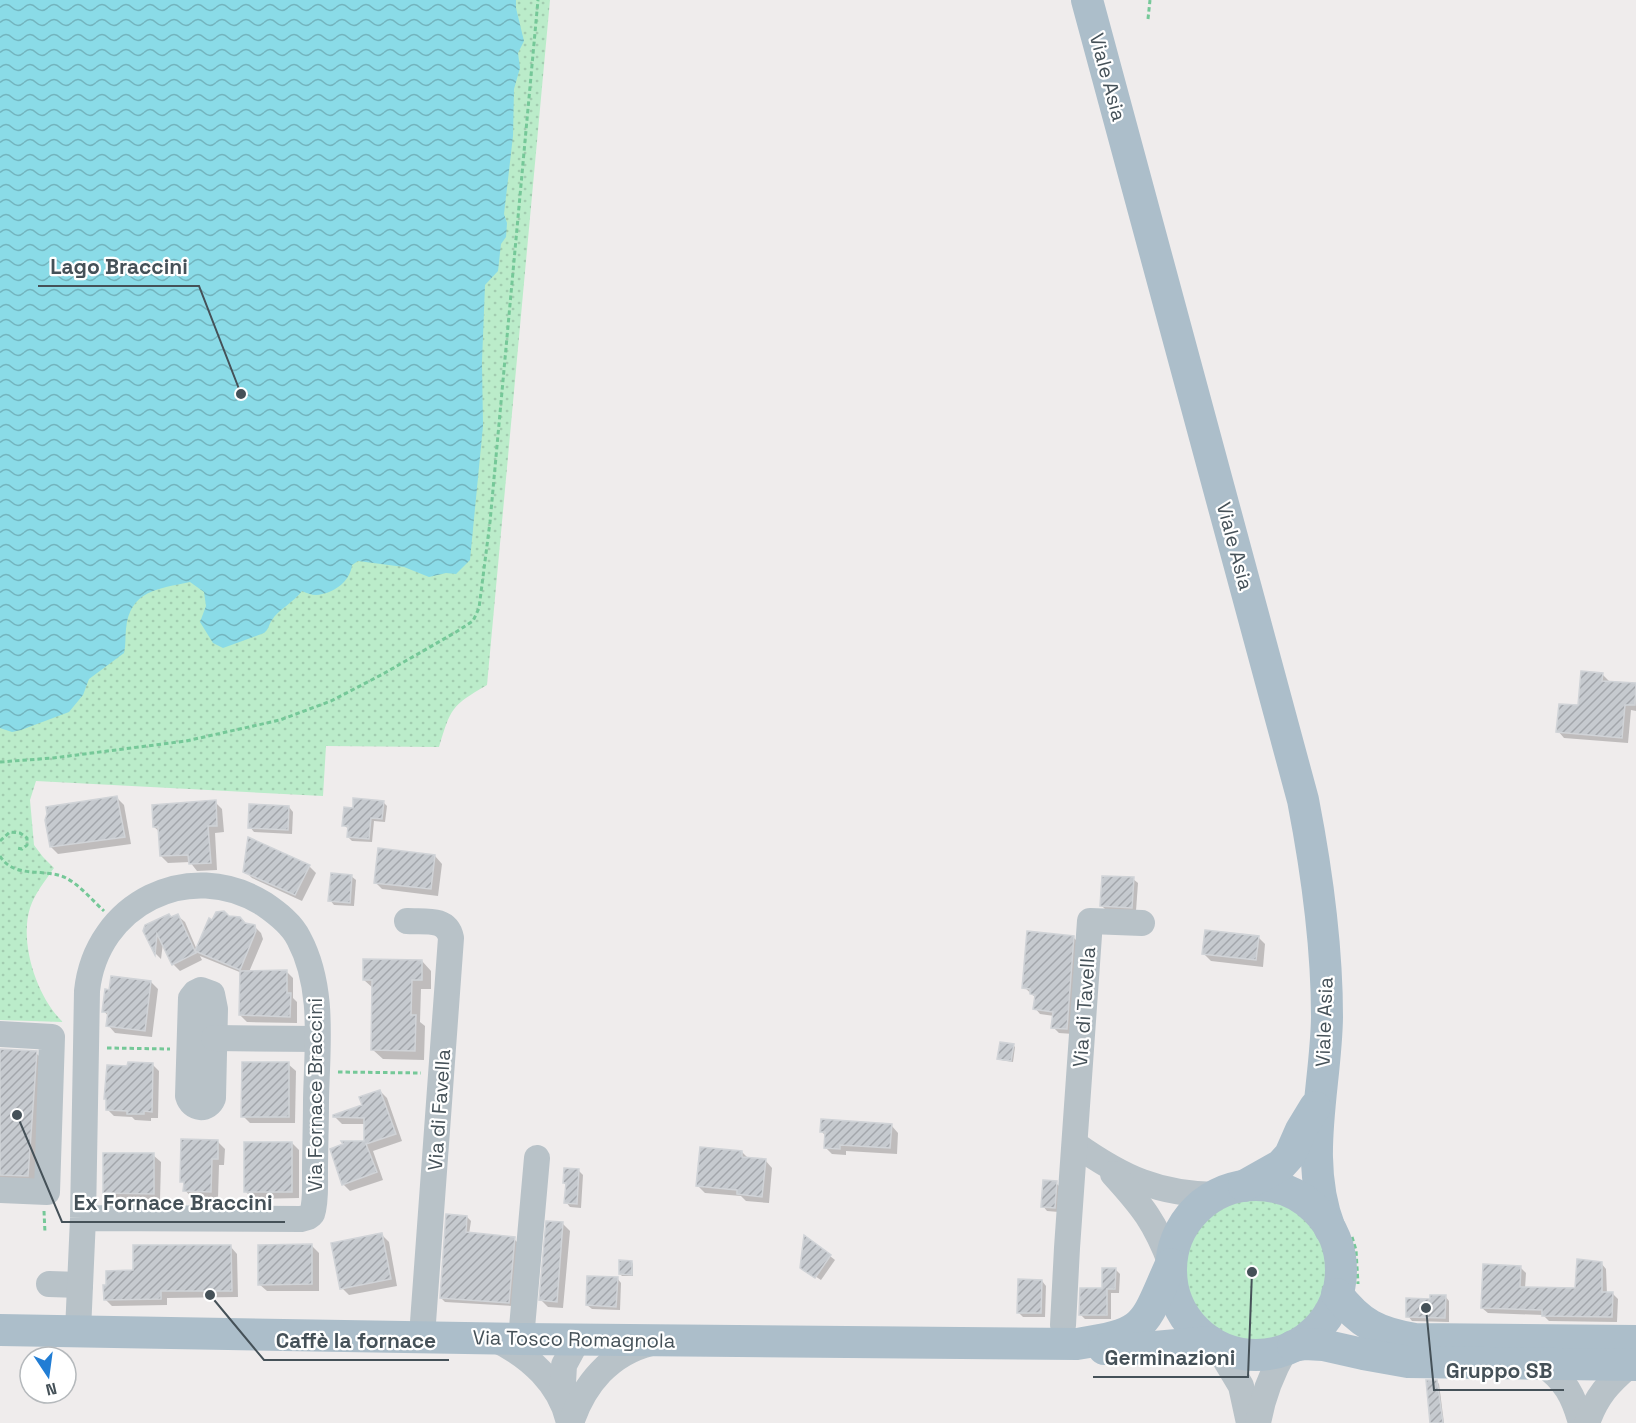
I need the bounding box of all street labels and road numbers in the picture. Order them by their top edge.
street label: Viale Asia [1084,30,1132,124]
street label: Viale Asia [1211,499,1259,593]
street label: Via di Tavella [1067,946,1101,1068]
street label: Viale Asia [1309,977,1339,1067]
street label: Via Fornace Braccini [302,998,328,1192]
street label: Via di Favella [422,1048,456,1172]
street label: Via Tosco Romagnola [472,1324,676,1354]

